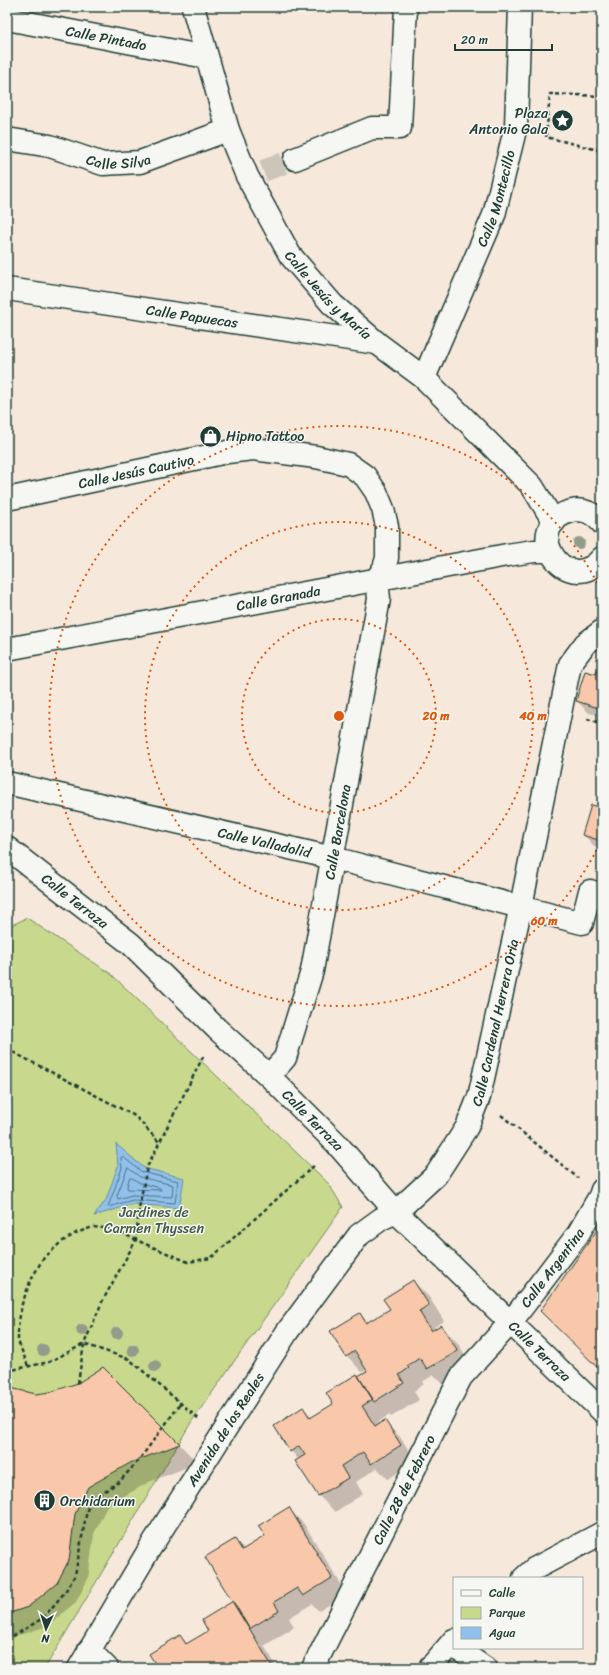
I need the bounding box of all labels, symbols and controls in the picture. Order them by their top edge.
street label: Calle Pintado [64,18,149,58]
scale bar [455,26,552,52]
text: 20 m [461,29,488,51]
place label: Plaza Antonio Gala [468,101,549,142]
place icon: Plaza Antonio Gala [550,108,576,134]
street label: Calle Silva [83,147,154,177]
street label: Calle Montecillo [469,147,522,251]
street label: Calle Jesús y María [278,244,378,347]
street label: Calle Papuecas [144,297,240,335]
shop icon: Hipno Tattoo [198,423,224,449]
place label: Hipno Tattoo [226,424,304,449]
street label: Calle Jesús Cautivo [76,447,196,496]
street label: Calle Granada [234,578,323,618]
text: 20 m [422,705,450,727]
text: 40 m [518,705,547,727]
centre of rings [332,709,346,723]
street label: Calle Barcelona [317,782,359,882]
street label: Calle Valladolid [215,819,315,865]
street label: Calle Terraza [36,866,115,936]
text: 60 m [530,910,558,932]
street label: Calle Cardenal Herrera Oria [464,937,526,1110]
street label: Calle Terraza [276,1083,351,1157]
park label: Jardines de Carmen Thyssen [104,1200,204,1241]
street label: Calle Argentina [514,1222,592,1313]
street label: Calle Terraza [502,1314,578,1388]
street label: Avenida de los Reales [179,1367,271,1492]
street label: Calle 28 de Febrero [365,1430,442,1549]
building icon: Orchidarium [31,1488,57,1514]
place label: Orchidarium [60,1489,136,1514]
legend [453,1577,583,1649]
text: Calle [489,1582,516,1604]
text: Parque [489,1602,526,1624]
north arrow [26,1609,66,1649]
text: Agua [488,1622,516,1644]
text: N [40,1629,51,1648]

